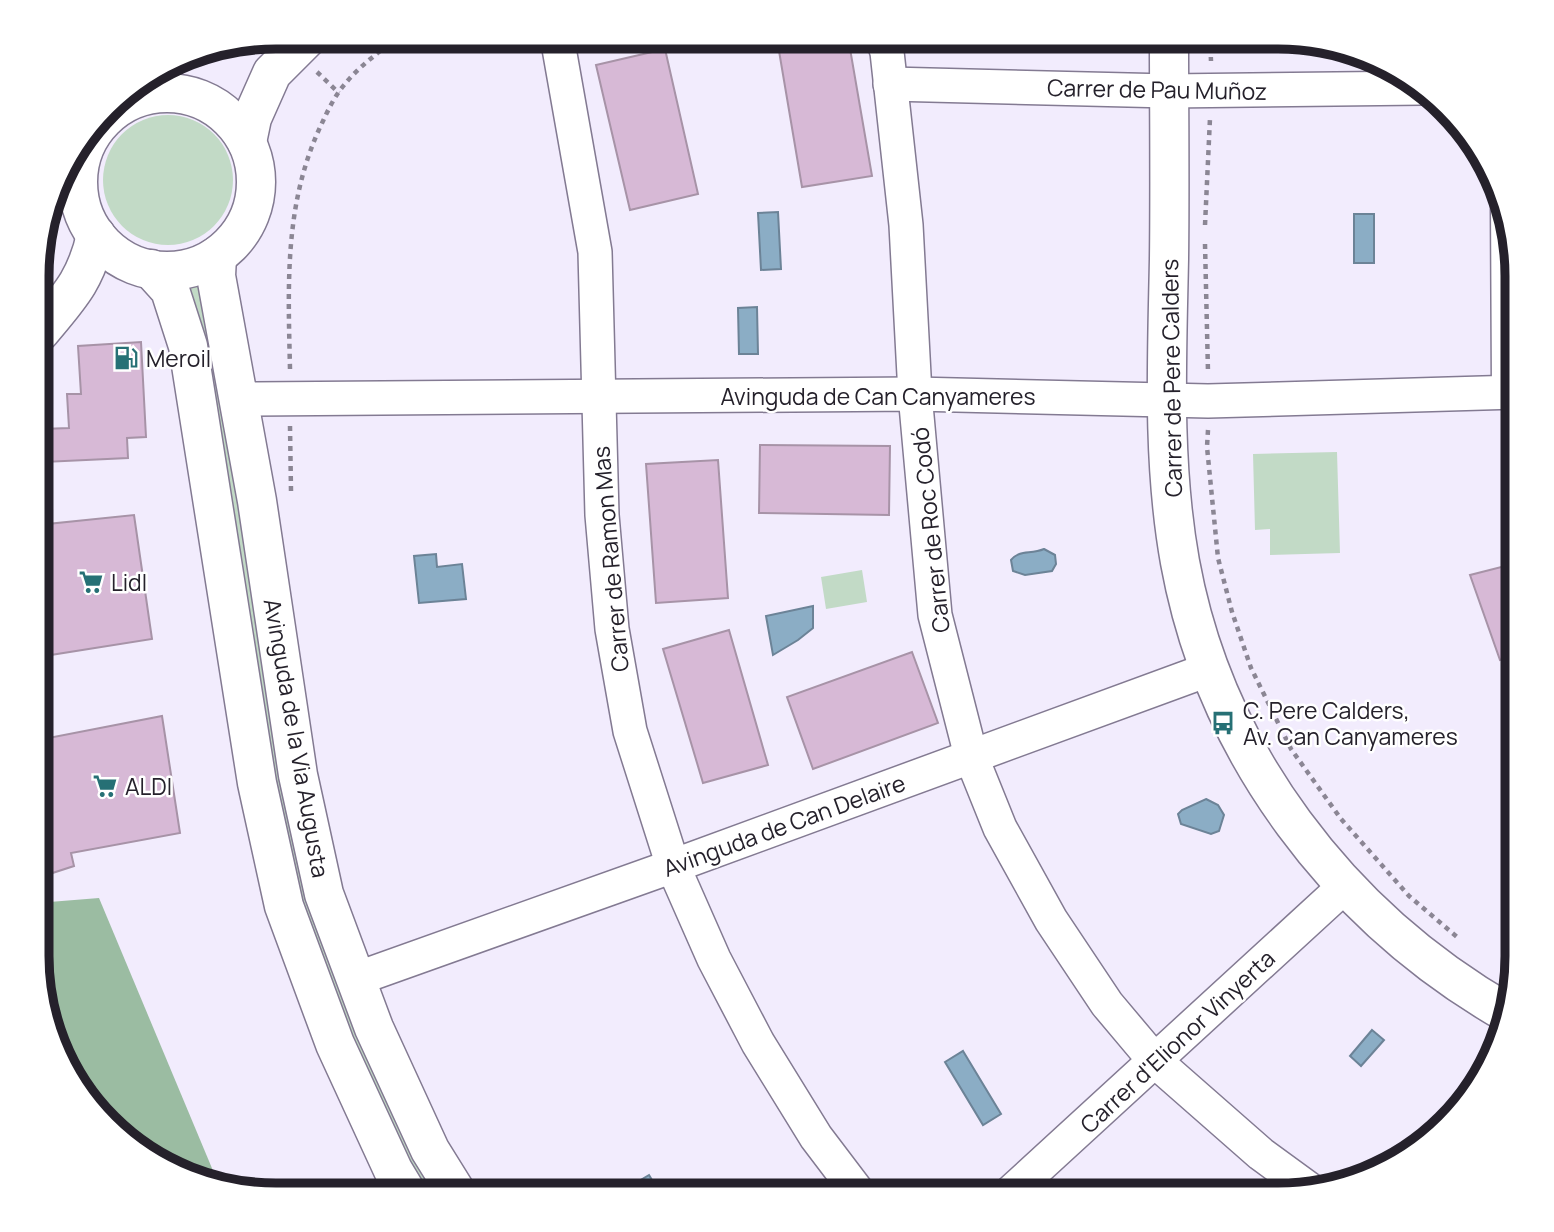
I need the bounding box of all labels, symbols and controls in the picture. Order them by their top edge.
street label: Carrer de Pau Muñoz [1047,71,1267,107]
street label: Carrer de Pere Calders [1153,258,1189,498]
place label: Meroil [146,342,211,374]
fuel station icon: Meroil [112,344,140,372]
street label: Avinguda de Can Canyameres [720,380,1036,412]
street label: Carrer de Roc Codó [903,426,957,634]
street label: Carrer de Ramon Mas [584,445,636,673]
place label: Lidl [111,566,147,598]
supermarket icon: Lidl [77,568,105,596]
street label: Avinguda de la Via Augusta [257,596,337,880]
place label: C. Pere Calders, Av. Can Canyameres [1243,694,1458,752]
bus stop icon: C. Pere Calders, Av. Can Canyameres [1209,709,1237,737]
street label: Avinguda de Can Delaire [658,766,910,884]
place label: ALDI [125,770,172,802]
supermarket icon: ALDI [91,772,119,800]
street label: Carrer d'Elionor Vinyerta [1073,942,1281,1140]

